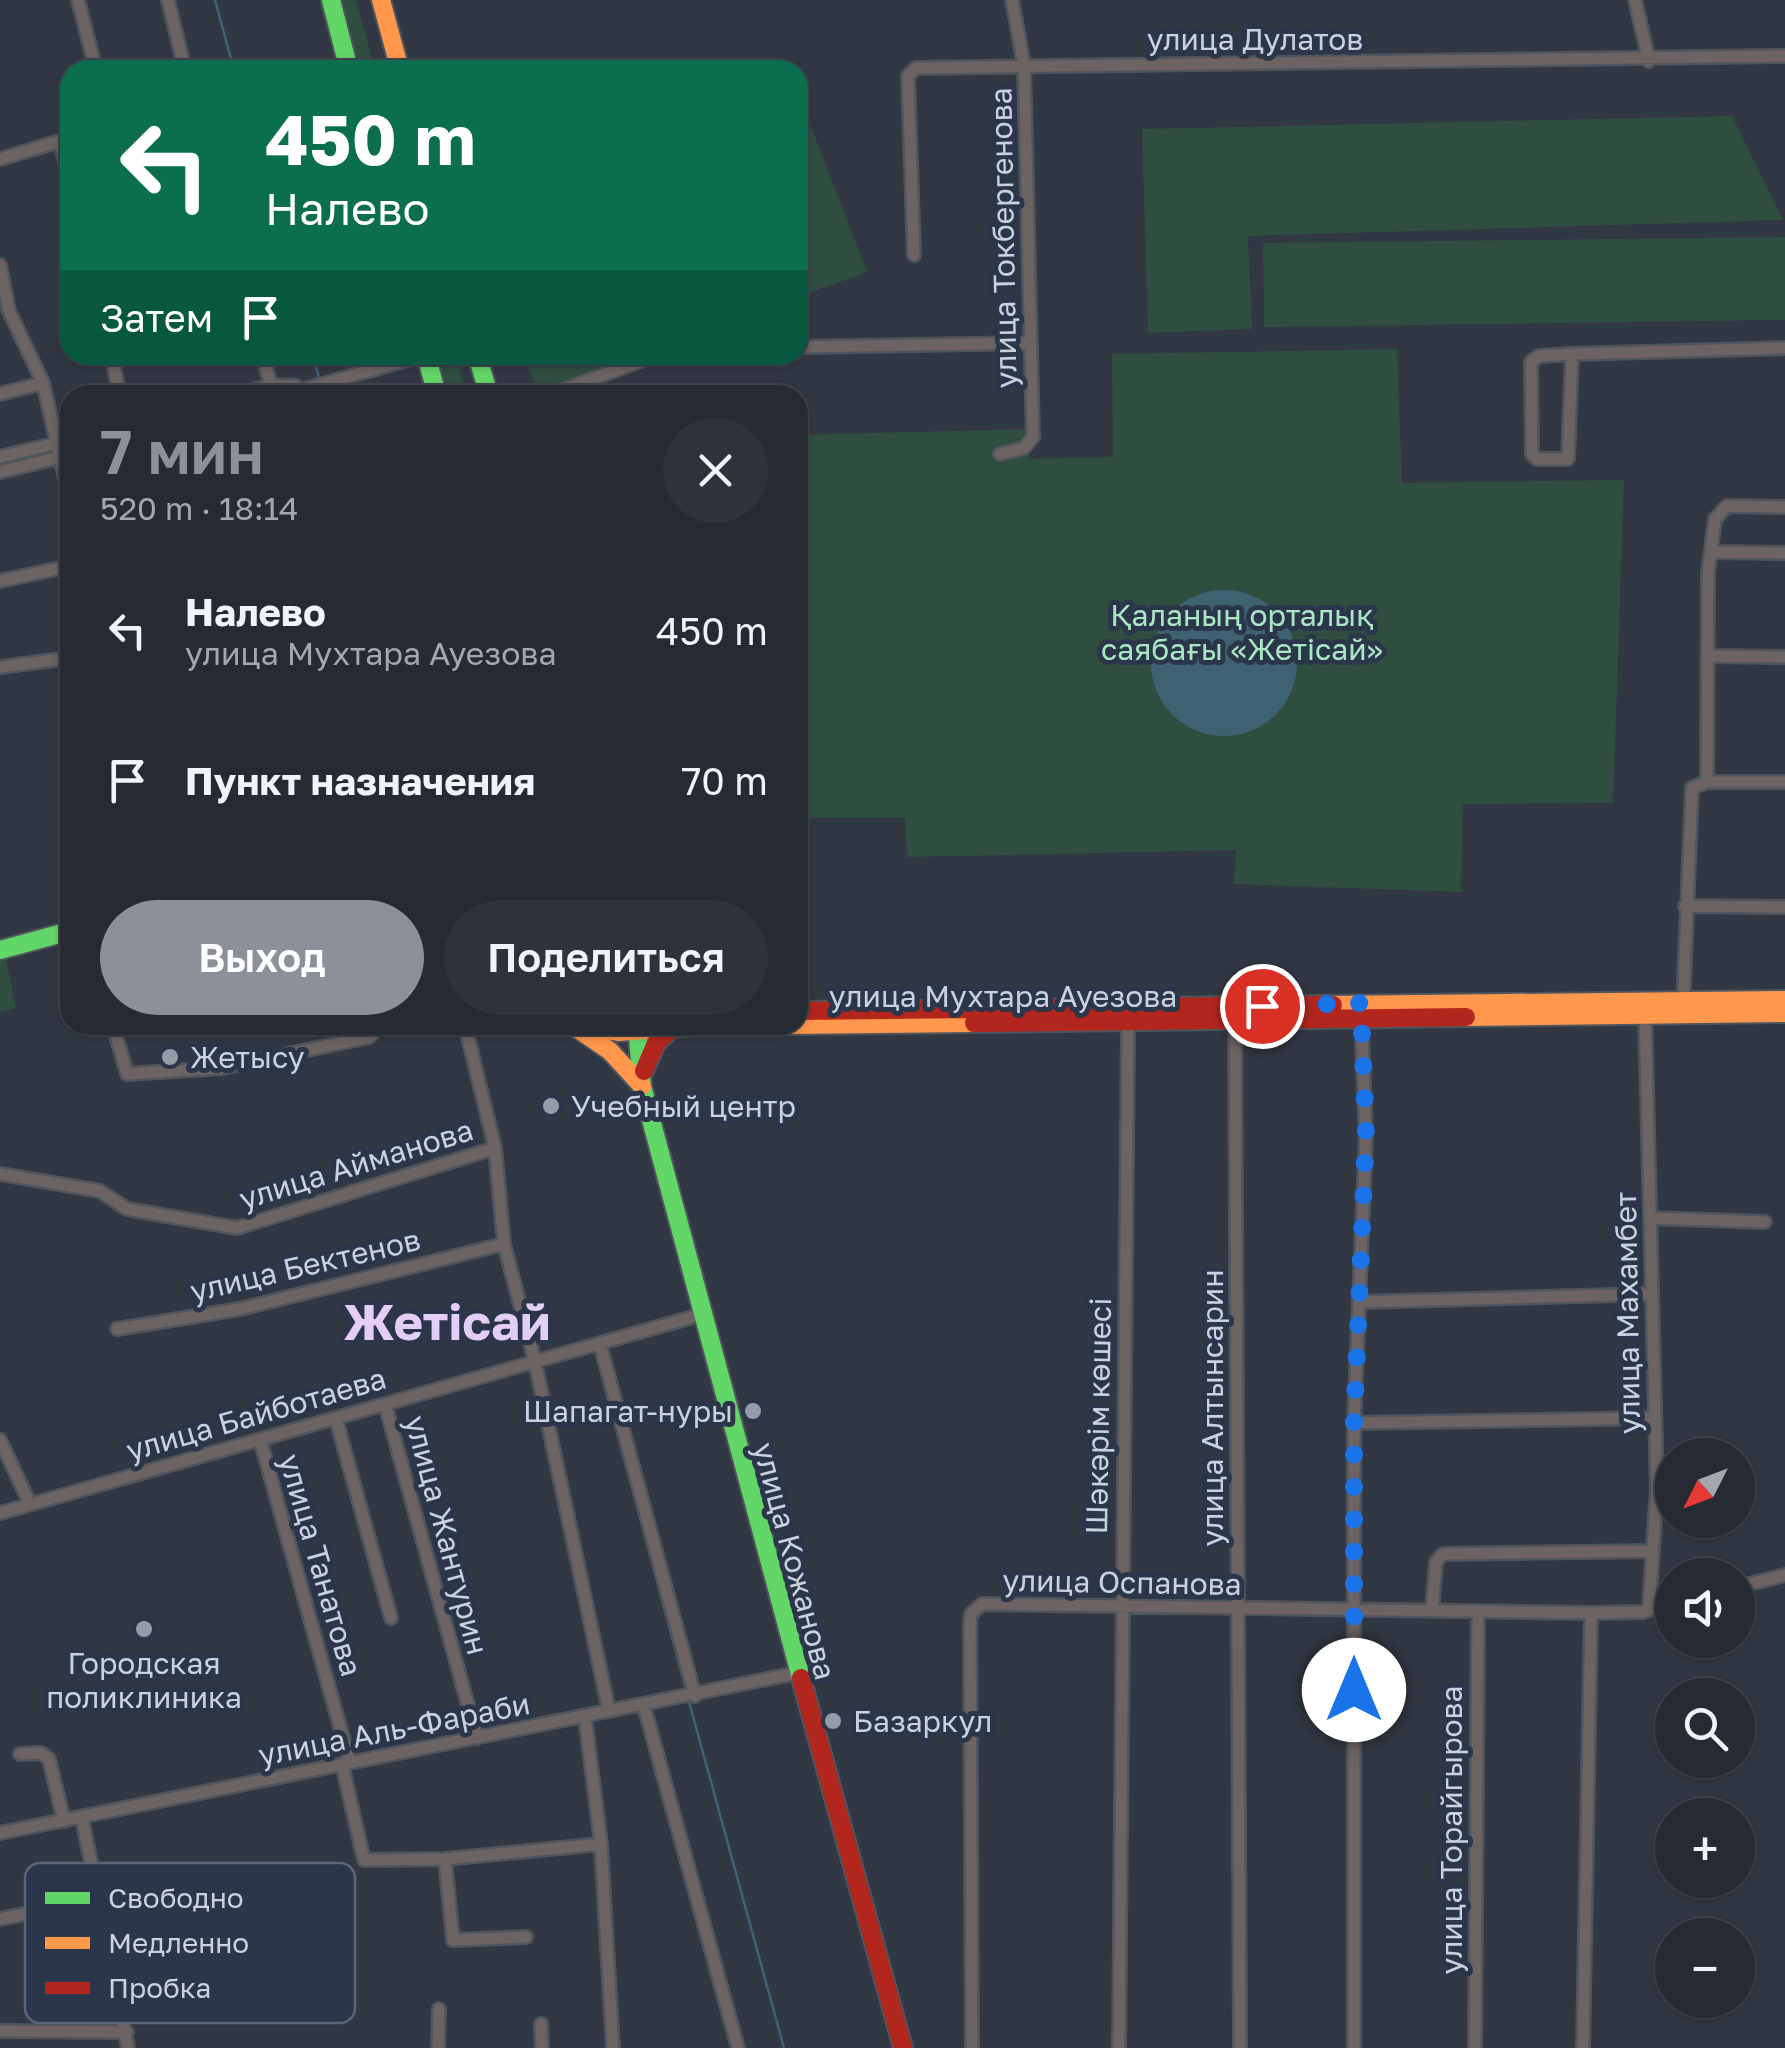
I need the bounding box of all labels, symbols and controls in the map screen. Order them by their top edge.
street label: улица Дулатов [1147,21,1363,57]
street label: улица Токбергенова [982,87,1024,389]
text: 450 m [265,96,476,180]
icon: left [100,100,230,230]
text: Налево [265,181,429,235]
icon: arrive [233,290,288,345]
text: Затем [100,295,213,340]
text: 7 мин [100,415,264,487]
button: close [663,418,768,523]
text: 520 m · 18:14 [100,489,299,527]
text: Налево [185,589,326,634]
park label: Қаланың орталық саябағы «Жетісай» [1101,597,1383,667]
icon: left [100,603,155,658]
text: 450 m [656,608,768,653]
text: улица Мухтара Ауезова [185,634,557,672]
icon: arrive [100,753,155,808]
text: Пункт назначения [185,758,535,803]
text: 70 m [681,758,768,803]
button: Выход [100,900,424,1015]
button: Поделиться [444,900,768,1015]
pin [1220,964,1305,1049]
street label: улица Мухтара Ауезова [829,978,1177,1014]
icon: arrive [1235,979,1290,1034]
place label: Жетысу [190,1039,305,1075]
marker: Жетысу [159,1046,181,1068]
place label: Учебный центр [571,1088,796,1124]
marker: Учебный центр [540,1095,562,1117]
street label: улица Айманова [235,1111,477,1217]
street label: улица Махамбет [1607,1191,1647,1435]
street label: улица Бектенов [186,1221,424,1309]
street label: улица Алтынсарин [1194,1270,1230,1546]
district label: Жетісай [344,1291,550,1351]
street label: Шәкәрім көшесі [1078,1297,1118,1535]
street label: улица Байботаева [122,1360,390,1468]
place label: Шапагат-нуры [523,1393,733,1429]
marker: Шапагат-нуры [742,1400,764,1422]
street label: улица Жантурин [398,1411,496,1659]
street label: улица Кожанова [746,1438,844,1684]
north arrow [1655,1438,1755,1538]
map controls [1655,1438,1755,2018]
street label: улица Танатова [272,1450,370,1680]
button: sound [1655,1558,1755,1658]
street label: улица Оспанова [1002,1562,1242,1602]
marker: Городская поликлиника [133,1618,155,1640]
position arrow [1302,1638,1406,1742]
place label: Городская поликлиника [46,1645,242,1715]
button: search [1655,1678,1755,1778]
street label: улица Аль-Фараби [255,1685,533,1773]
street label: улица Торайгырова [1433,1685,1469,1975]
place label: Базаркул [853,1703,992,1739]
marker: Базаркул [822,1710,844,1732]
button: + [1655,1798,1755,1898]
legend [25,1863,355,2023]
text: Свободно [108,1881,244,1914]
button: − [1655,1918,1755,2018]
text: Медленно [108,1926,249,1959]
text: Пробка [108,1971,211,2004]

